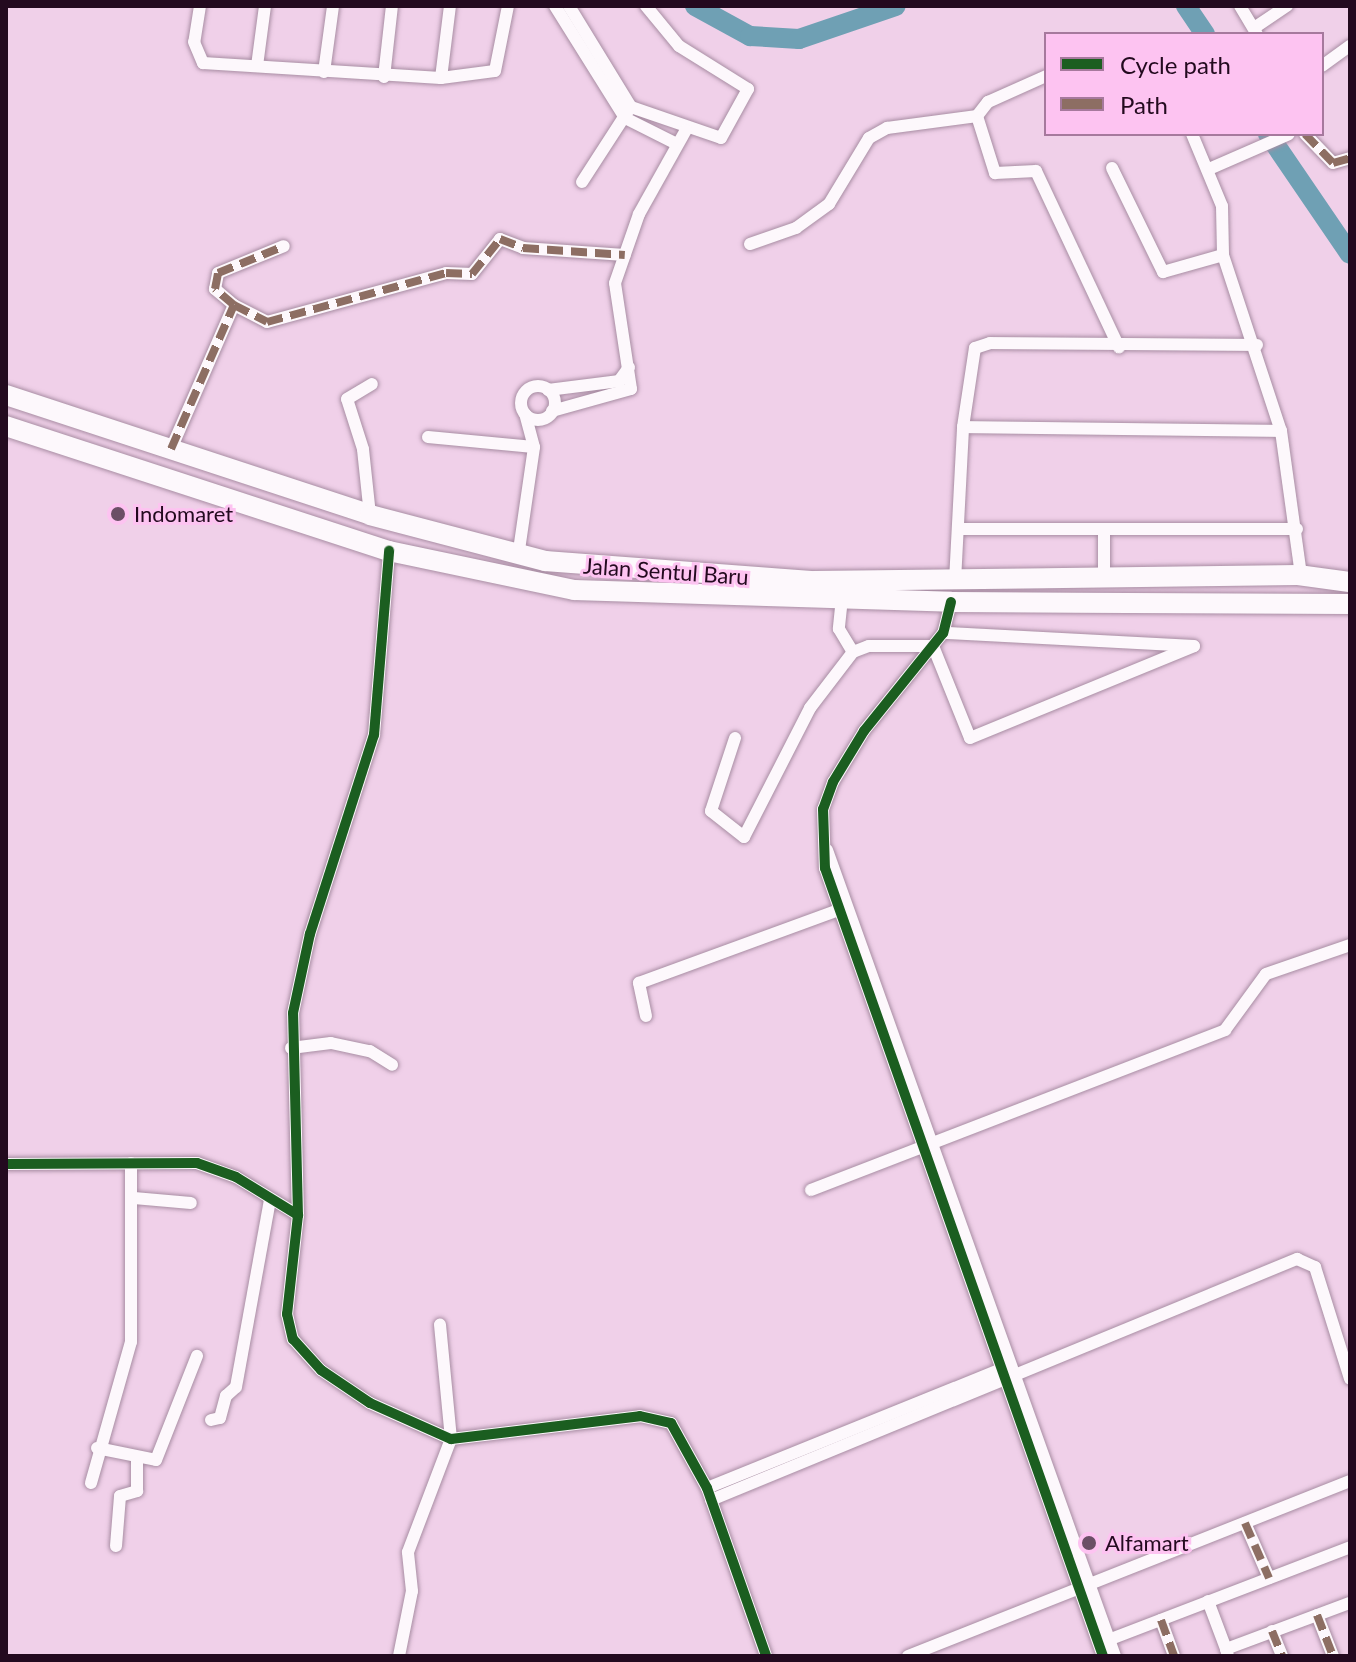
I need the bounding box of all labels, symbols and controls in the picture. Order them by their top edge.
legend [1044,32,1324,136]
text: Cycle path [1120,50,1231,79]
text: Path [1120,90,1168,119]
place label: Indomaret [134,501,233,527]
marker: Indomaret [109,505,127,523]
street label: Jalan Sentul Baru [582,552,750,590]
place label: Alfamart [1105,1530,1189,1556]
marker: Alfamart [1080,1534,1098,1552]

